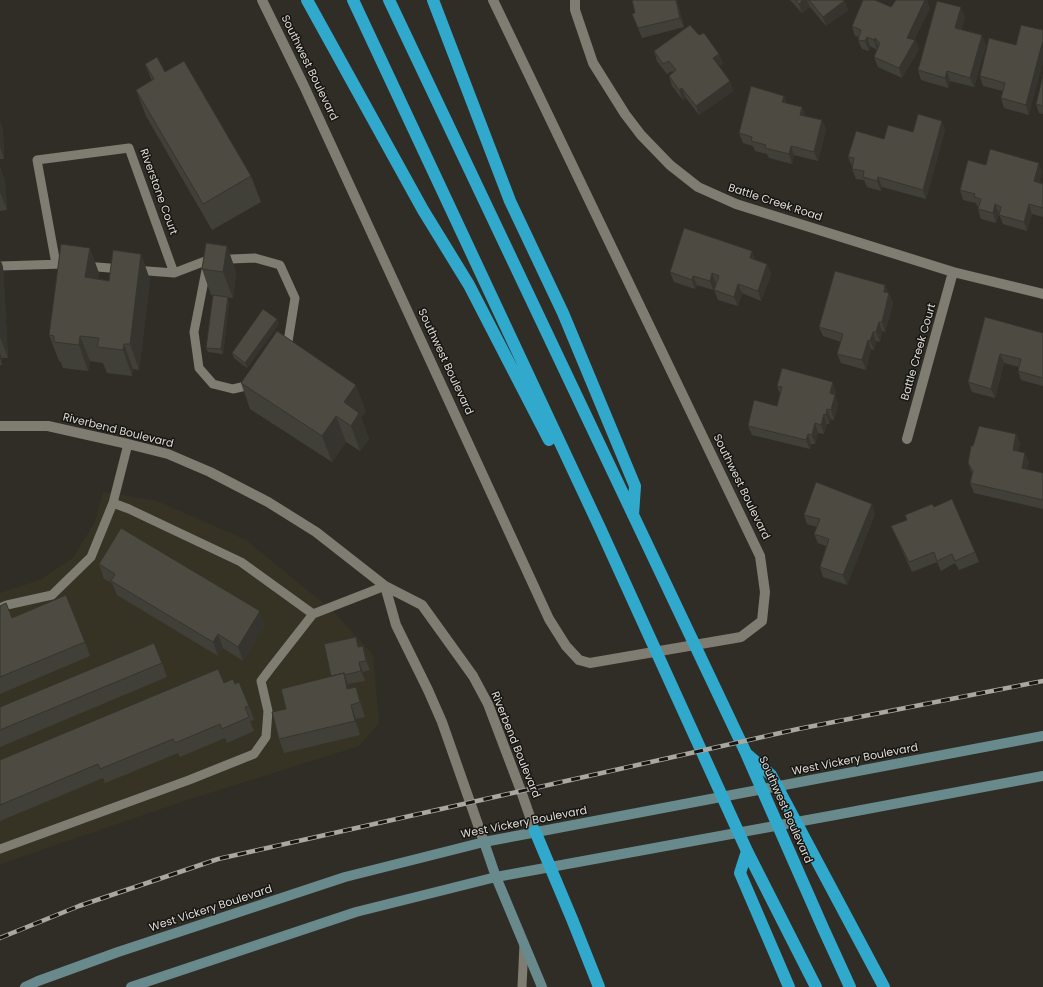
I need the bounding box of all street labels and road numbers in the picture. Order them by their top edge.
street label: Southwest Boulevard [278,13,340,123]
street label: Riverstone Court [136,147,180,237]
street label: Battle Creek Road [726,182,824,224]
street label: Battle Creek Court [899,302,939,402]
street label: Southwest Boulevard [415,307,475,417]
street label: Riverbend Boulevard [61,411,175,451]
street label: Southwest Boulevard [710,432,772,542]
street label: Riverbend Boulevard [488,690,542,800]
street label: West Vickery Boulevard [791,741,919,779]
street label: Southwest Boulevard [755,755,815,865]
street label: West Vickery Boulevard [460,804,588,842]
street label: West Vickery Boulevard [148,883,274,935]

